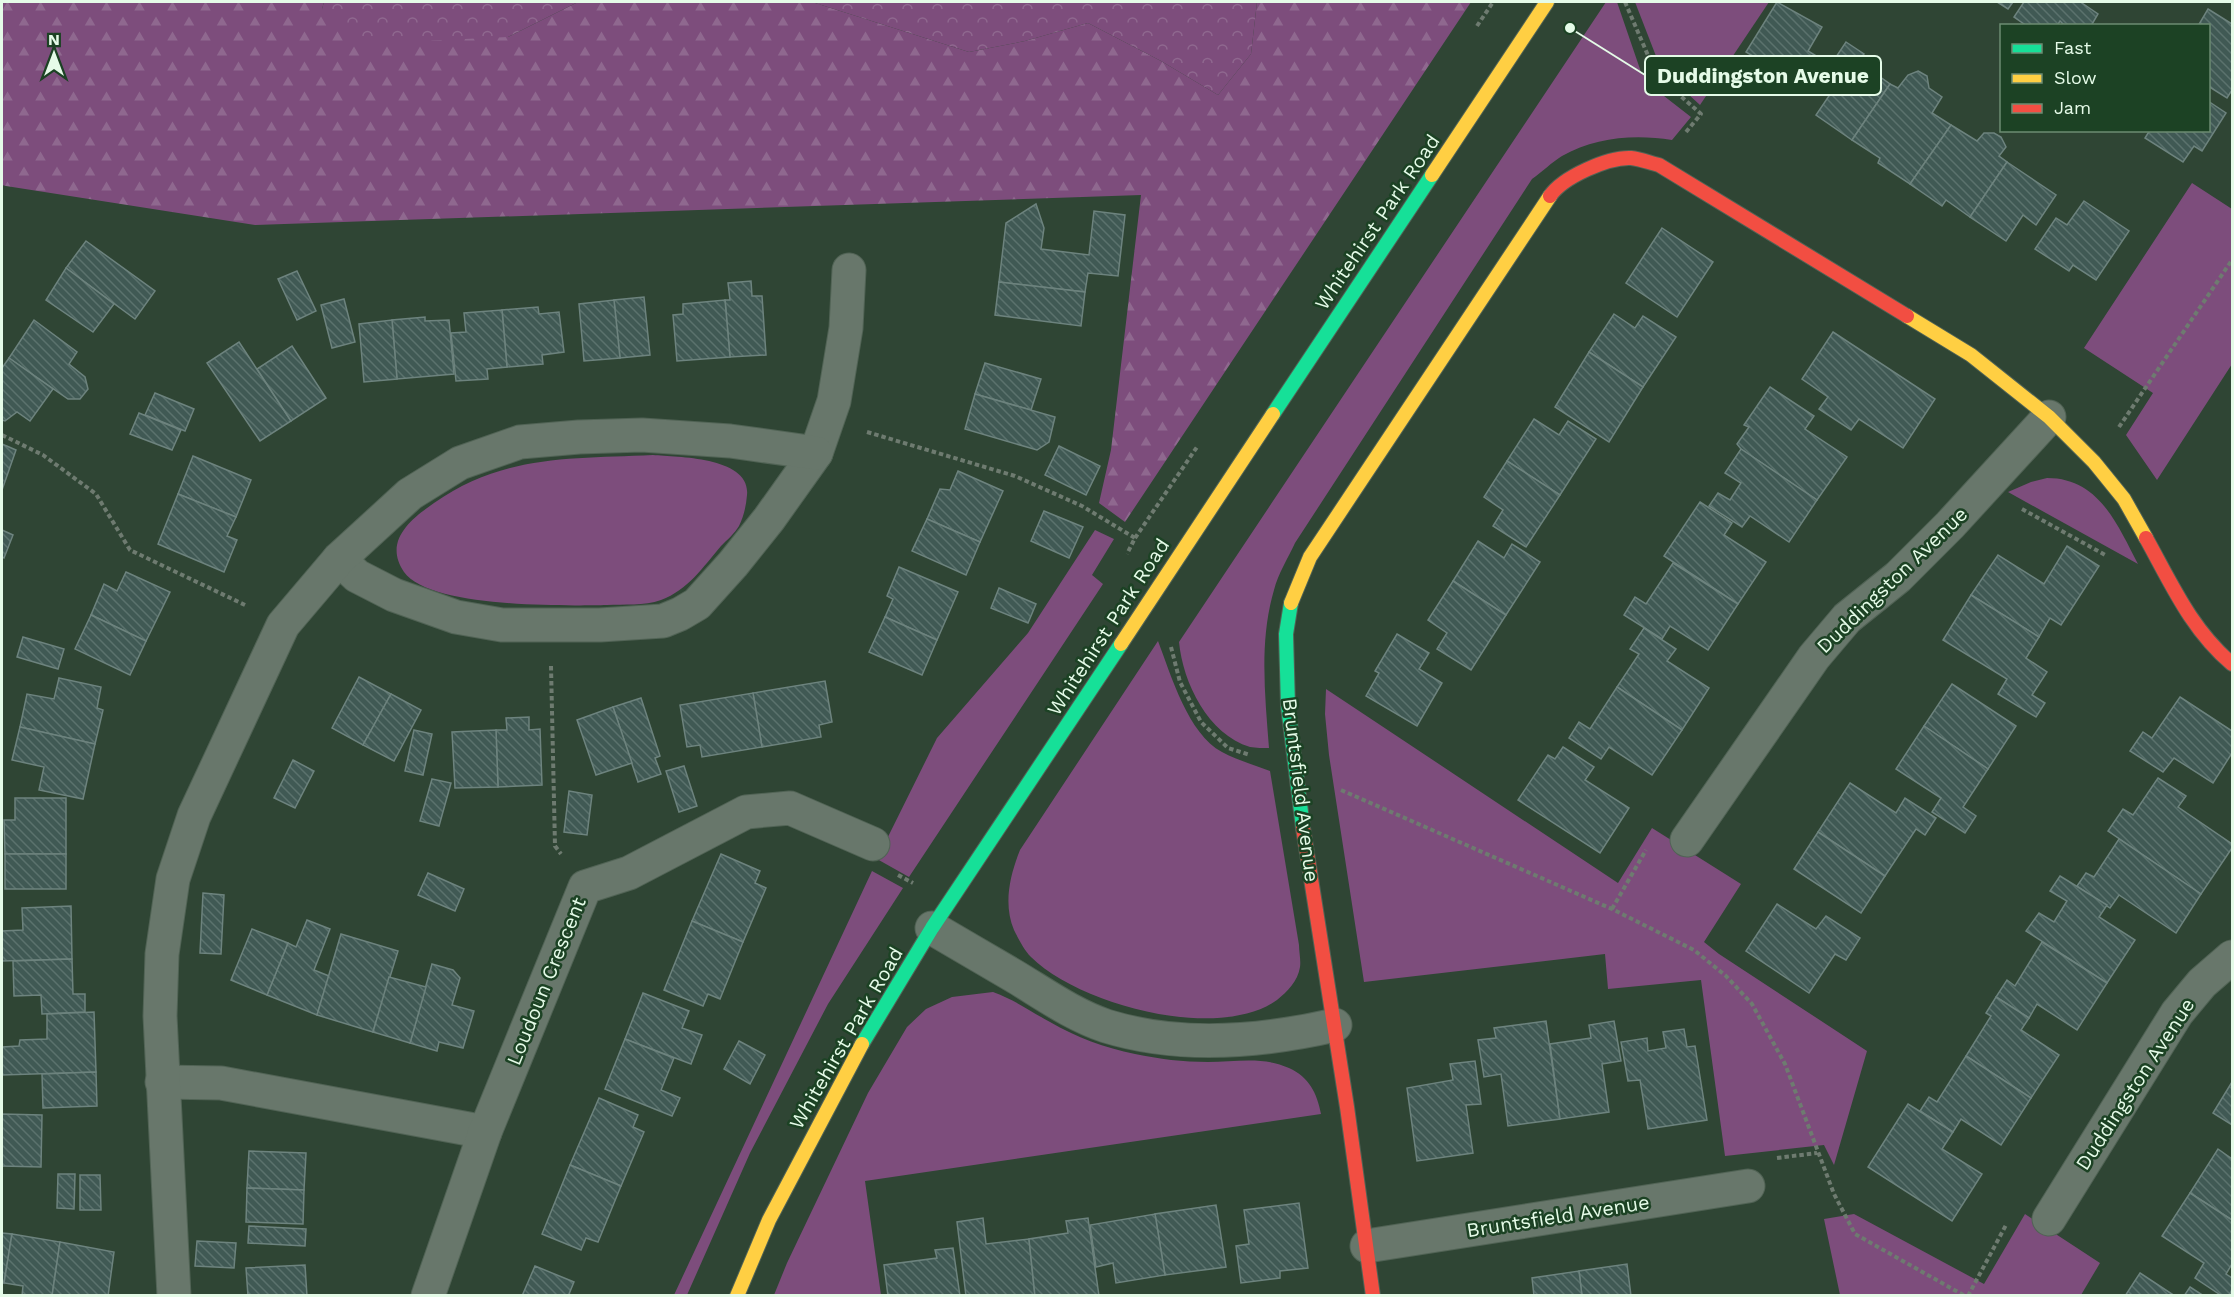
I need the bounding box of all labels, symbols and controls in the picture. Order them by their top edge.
north arrow [24,24,84,84]
legend [2000,24,2210,132]
text: N [48,30,60,49]
text: Fast [2054,37,2092,58]
callout: Duddingston Avenue [1645,56,1881,95]
text: Duddingston Avenue [1657,63,1869,88]
text: Slow [2054,67,2097,88]
text: Jam [2054,97,2091,118]
street label: Whitehirst Park Road [1309,130,1445,314]
street label: Duddingston Avenue [1812,502,1972,658]
street label: Whitehirst Park Road [1042,534,1174,720]
street label: Bruntsfield Avenue [1278,697,1324,883]
street label: Loudoun Crescent [501,893,591,1069]
street label: Whitehirst Park Road [784,943,908,1133]
street label: Duddingston Avenue [2070,993,2200,1175]
street label: Bruntsfield Avenue [1465,1190,1651,1242]

